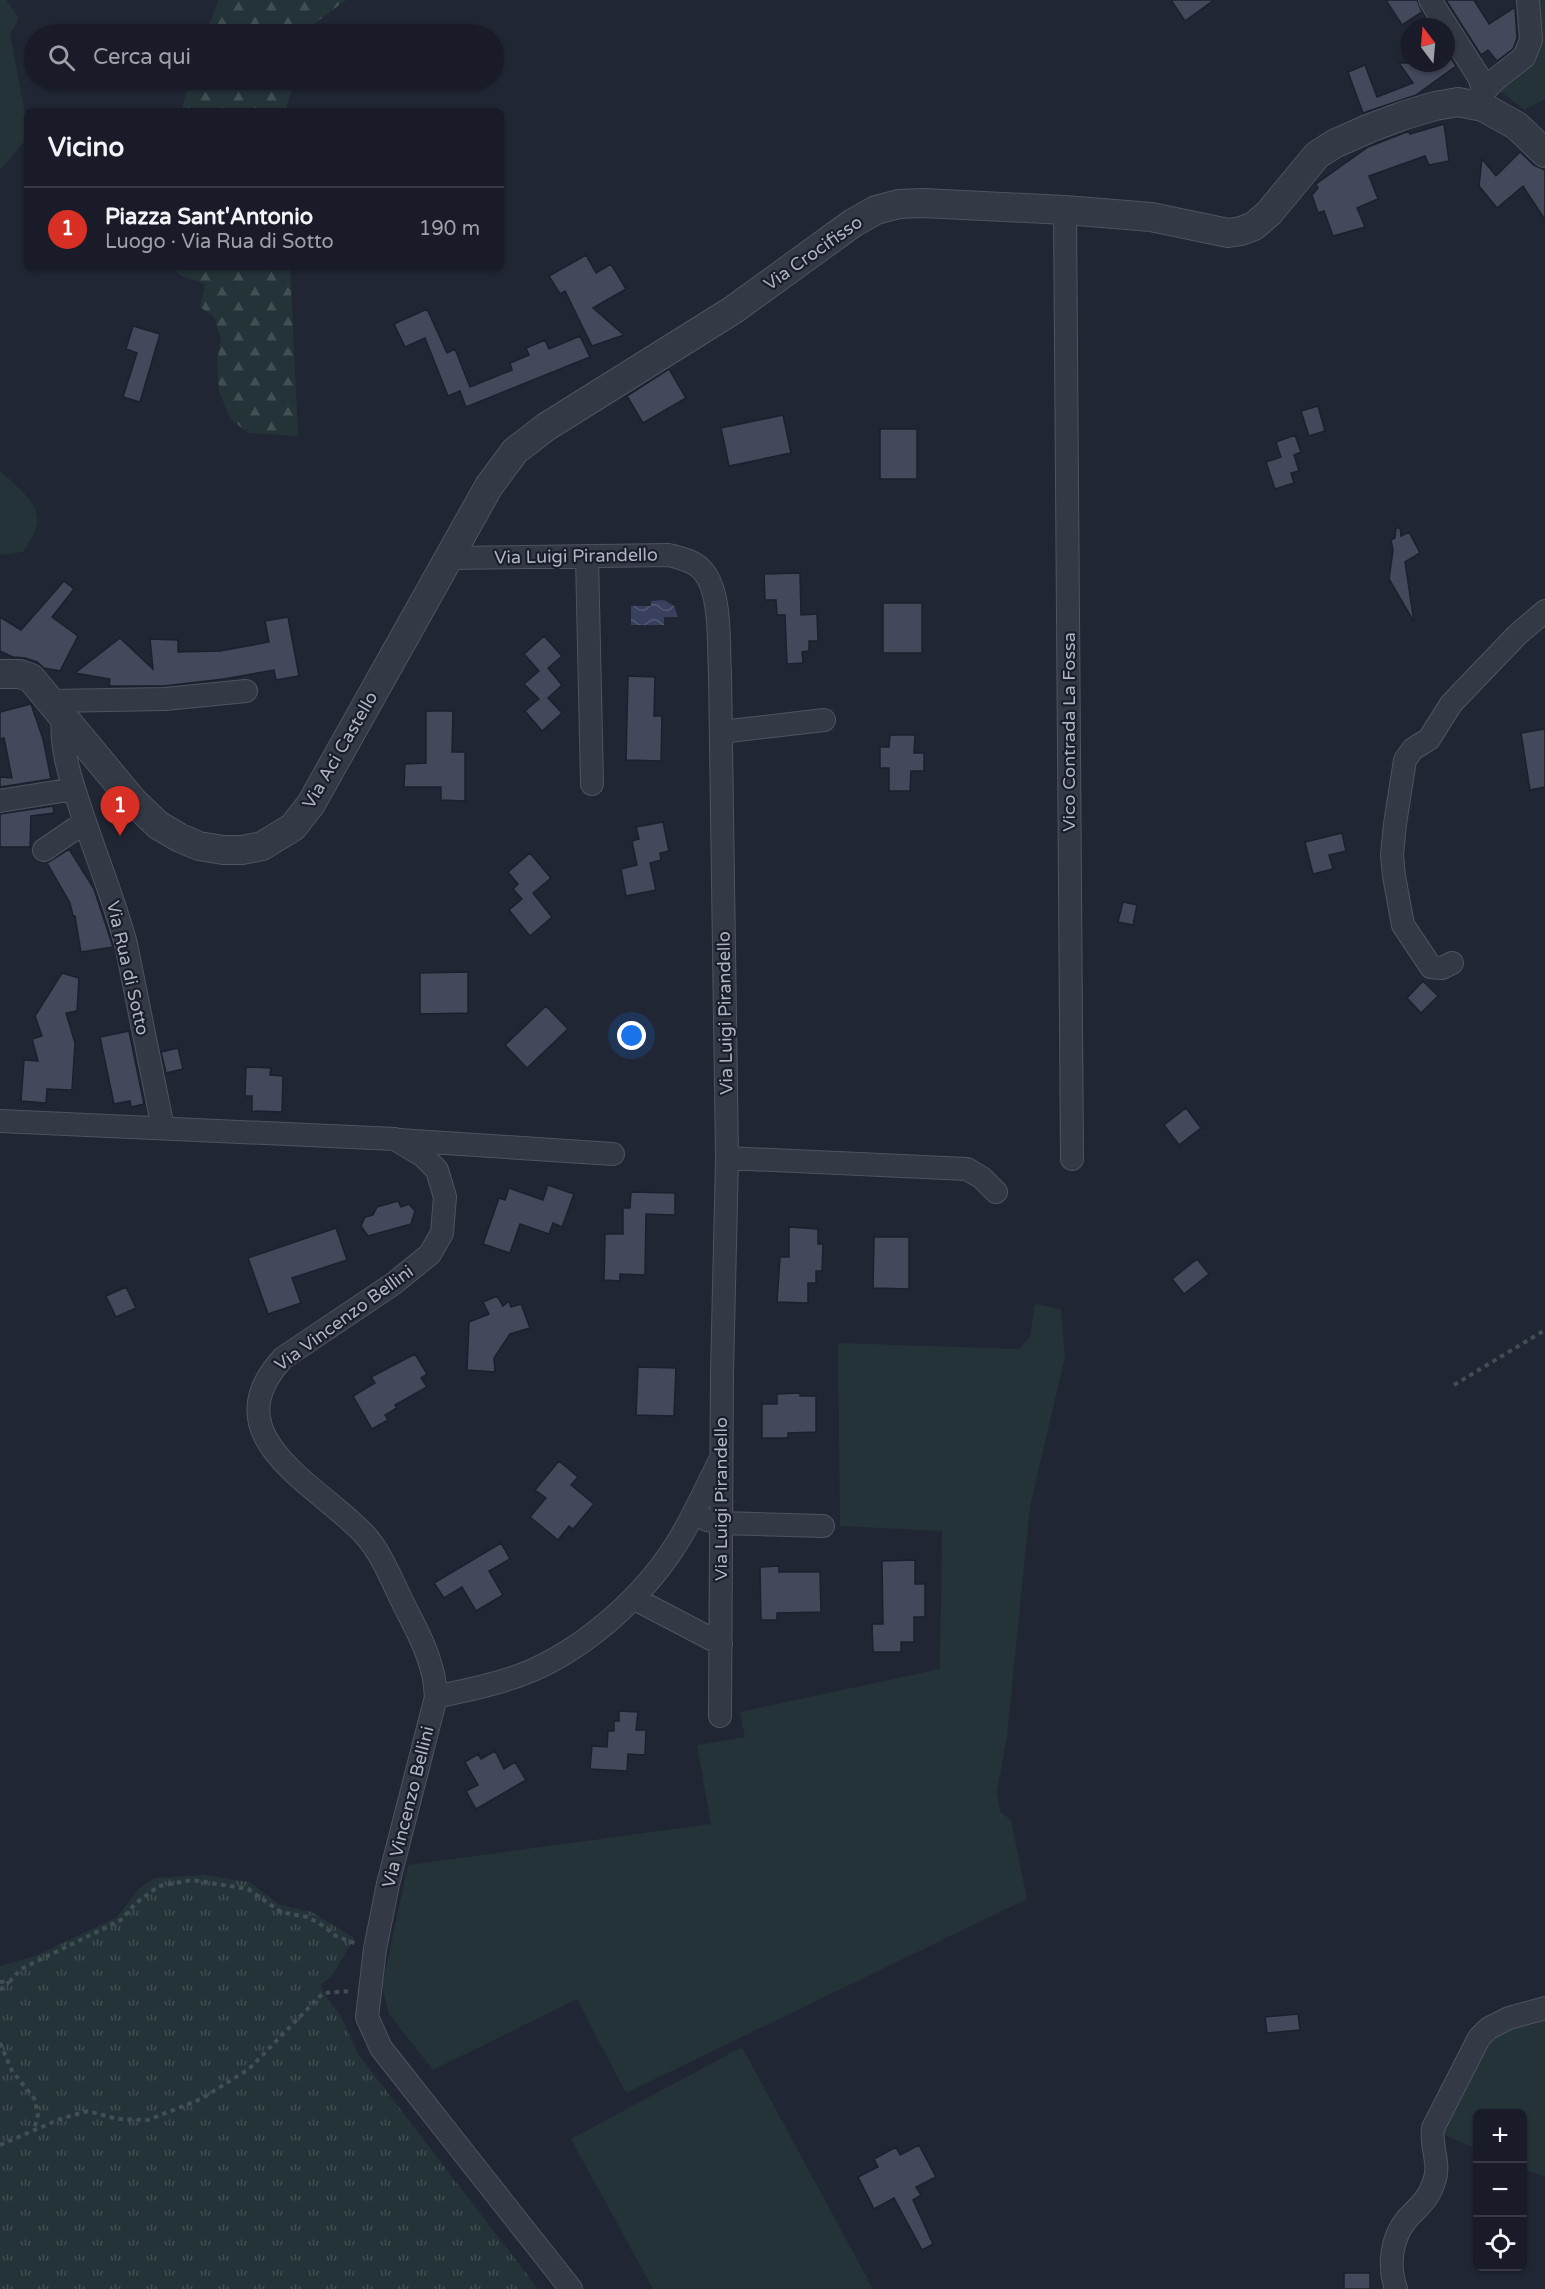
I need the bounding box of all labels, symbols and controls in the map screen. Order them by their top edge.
north arrow [1401,18,1455,72]
search box [24,24,504,90]
icon: search [45,41,78,74]
text: Cerca qui [93,44,191,70]
text: Vicino [48,132,124,163]
text: Piazza Sant'Antonio [105,204,313,230]
street label: Via Crocifisso [759,211,867,295]
text: 1 [61,217,74,241]
text: 190 m [419,217,480,241]
text: Luogo · Via Rua di Sotto [105,230,334,254]
street label: Via Luigi Pirandello [494,544,658,568]
street label: Vico Contrada La Fossa [1058,632,1080,832]
street label: Via Aci Castello [298,687,382,812]
pin: 1 [100,786,140,836]
street label: Via Rua di Sotto [102,899,154,1037]
street label: Via Luigi Pirandello [713,931,737,1095]
your location [617,1021,646,1050]
street label: Via Vincenzo Bellini [270,1260,418,1376]
street label: Via Luigi Pirandello [710,1417,732,1581]
street label: Via Vincenzo Bellini [377,1724,439,1890]
map controls [1473,2109,1527,2271]
button: + [1473,2109,1527,2163]
button: − [1473,2163,1527,2217]
button: locate [1473,2217,1527,2271]

